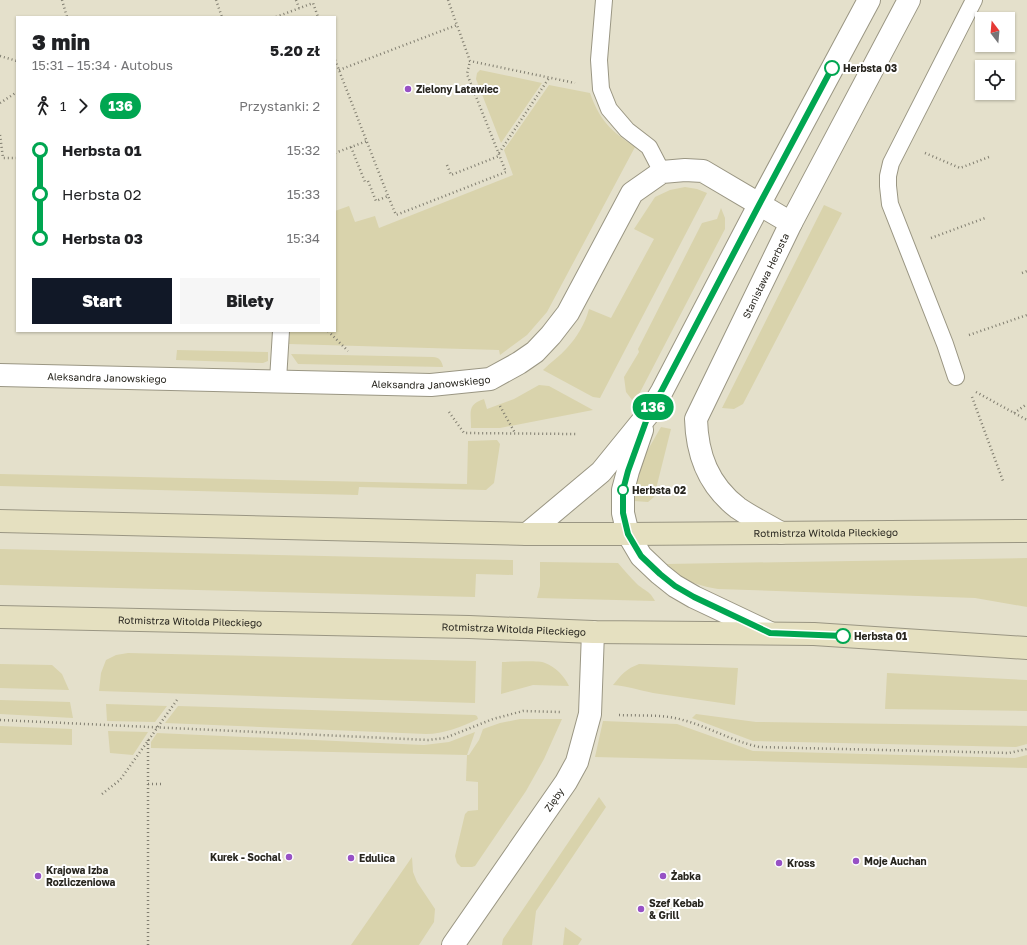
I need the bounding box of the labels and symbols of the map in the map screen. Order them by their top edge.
north arrow [975,12,1015,52]
marker: Herbsta 03 [824,60,840,76]
place label: Herbsta 03 [843,62,897,74]
place label: Zielony Latawiec [416,83,499,95]
marker: Zielony Latawiec [403,84,413,94]
street label: Stanisława Herbsta [740,231,791,320]
street label: Aleksandra Janowskiego [47,370,167,385]
street label: Aleksandra Janowskiego [371,373,491,391]
line badge: 136 [630,394,676,420]
marker: Herbsta 02 [617,484,629,496]
place label: Herbsta 02 [632,484,686,496]
street label: Rotmistrza Witolda Pileckiego [754,526,898,539]
street label: Rotmistrza Witolda Pileckiego [118,614,262,629]
street label: Rotmistrza Witolda Pileckiego [442,620,586,638]
marker: Herbsta 01 [835,628,851,644]
place label: Herbsta 01 [854,630,907,642]
street label: Zięby [541,785,566,814]
place label: Kurek - Sochal [210,851,282,863]
marker: Kurek - Sochal [284,852,294,862]
place label: Edulica [359,852,395,864]
marker: Edulica [346,853,356,863]
place label: Moje Auchan [864,855,927,867]
marker: Moje Auchan [851,856,861,866]
place label: Kross [787,857,816,869]
marker: Kross [774,858,784,868]
place label: Krajowa Izba Rozliczeniowa [46,864,115,888]
place label: Żabka [671,870,701,882]
marker: Krajowa Izba Rozliczeniowa [33,871,43,881]
marker: Żabka [658,871,668,881]
place label: Szef Kebab & Grill [649,897,704,921]
marker: Szef Kebab & Grill [636,904,646,914]

